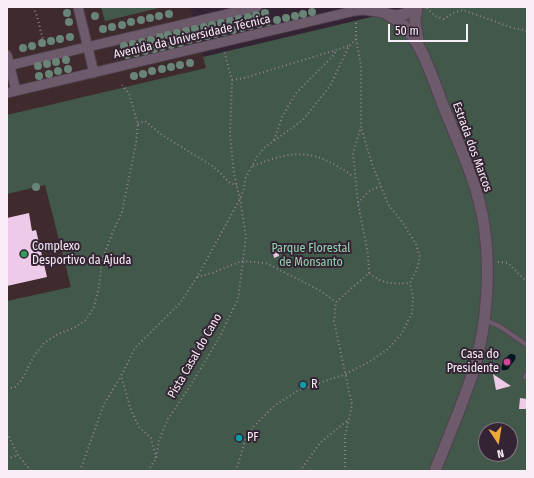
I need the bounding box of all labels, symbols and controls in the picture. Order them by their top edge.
street label: Avenida da Universidade Técnica [112,12,272,62]
scale bar [390,16,470,42]
text: 50 m [395,24,419,38]
street label: Estrada dos Marcos [449,100,495,194]
place label: Complexo Desportivo da Ajuda [32,240,131,268]
park label: Parque Florestal de Monsanto [271,242,351,270]
marker: Complexo Desportivo da Ajuda [19,249,29,259]
street label: Pista Casal do Cano [165,311,225,401]
place label: Casa do Presidente [447,348,499,376]
marker: Casa do Presidente [502,357,512,367]
place label: R [311,378,318,392]
marker: R [298,380,308,390]
north arrow [478,422,518,462]
place label: PF [247,431,259,445]
marker: PF [234,433,244,443]
text: N [496,446,505,460]

